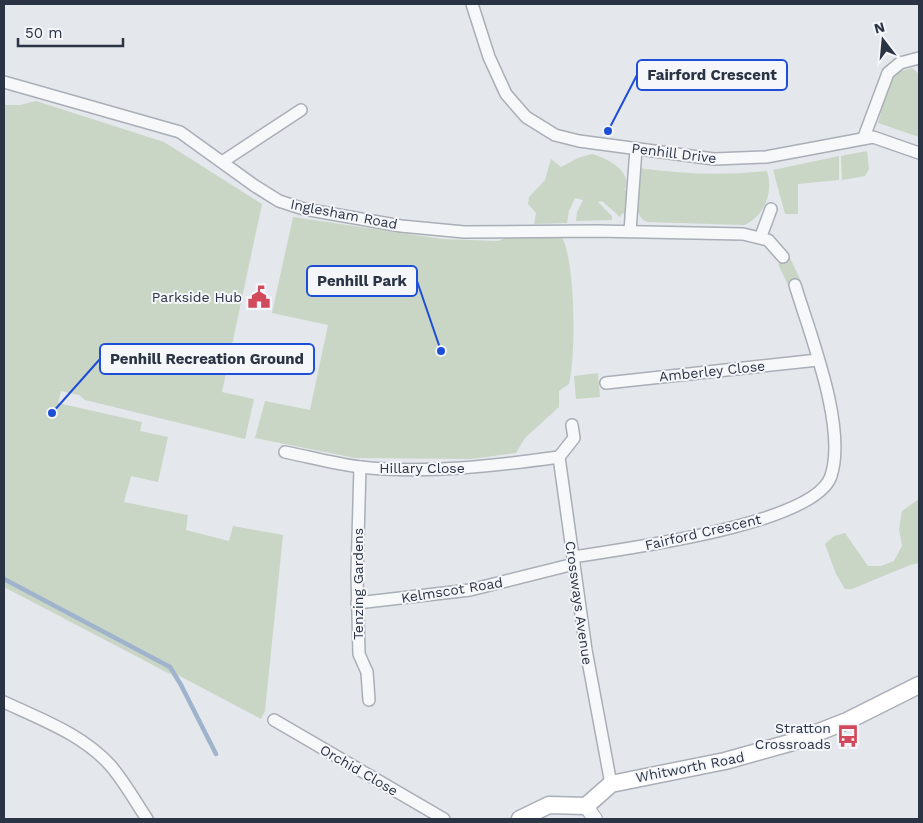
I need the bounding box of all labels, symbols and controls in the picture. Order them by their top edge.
scale bar [18,15,122,47]
north arrow [858,15,908,65]
text: N [872,18,887,37]
text: 50 m [25,24,62,42]
callout: Fairford Crescent [637,60,787,90]
text: Fairford Crescent [647,66,777,84]
street label: Penhill Drive [631,140,717,166]
street label: Inglesham Road [289,196,399,232]
callout: Penhill Park [307,266,417,296]
text: Penhill Park [317,272,408,290]
public building icon: Parkside Hub [246,284,272,310]
place label: Parkside Hub [152,289,242,305]
callout: Penhill Recreation Ground [100,344,314,374]
text: Penhill Recreation Ground [110,350,304,368]
street label: Amberley Close [658,357,766,385]
street label: Hillary Close [379,460,465,476]
street label: Fairford Crescent [643,511,763,553]
street label: Tenzing Gardens [350,528,366,640]
street label: Crossways Avenue [562,540,596,666]
street label: Kelmscot Road [400,574,504,606]
place label: Stratton Crossroads [755,720,831,752]
bus stop icon: Stratton Crossroads [835,723,861,749]
street label: Orchid Close [317,741,401,799]
street label: Whitworth Road [634,749,746,785]

